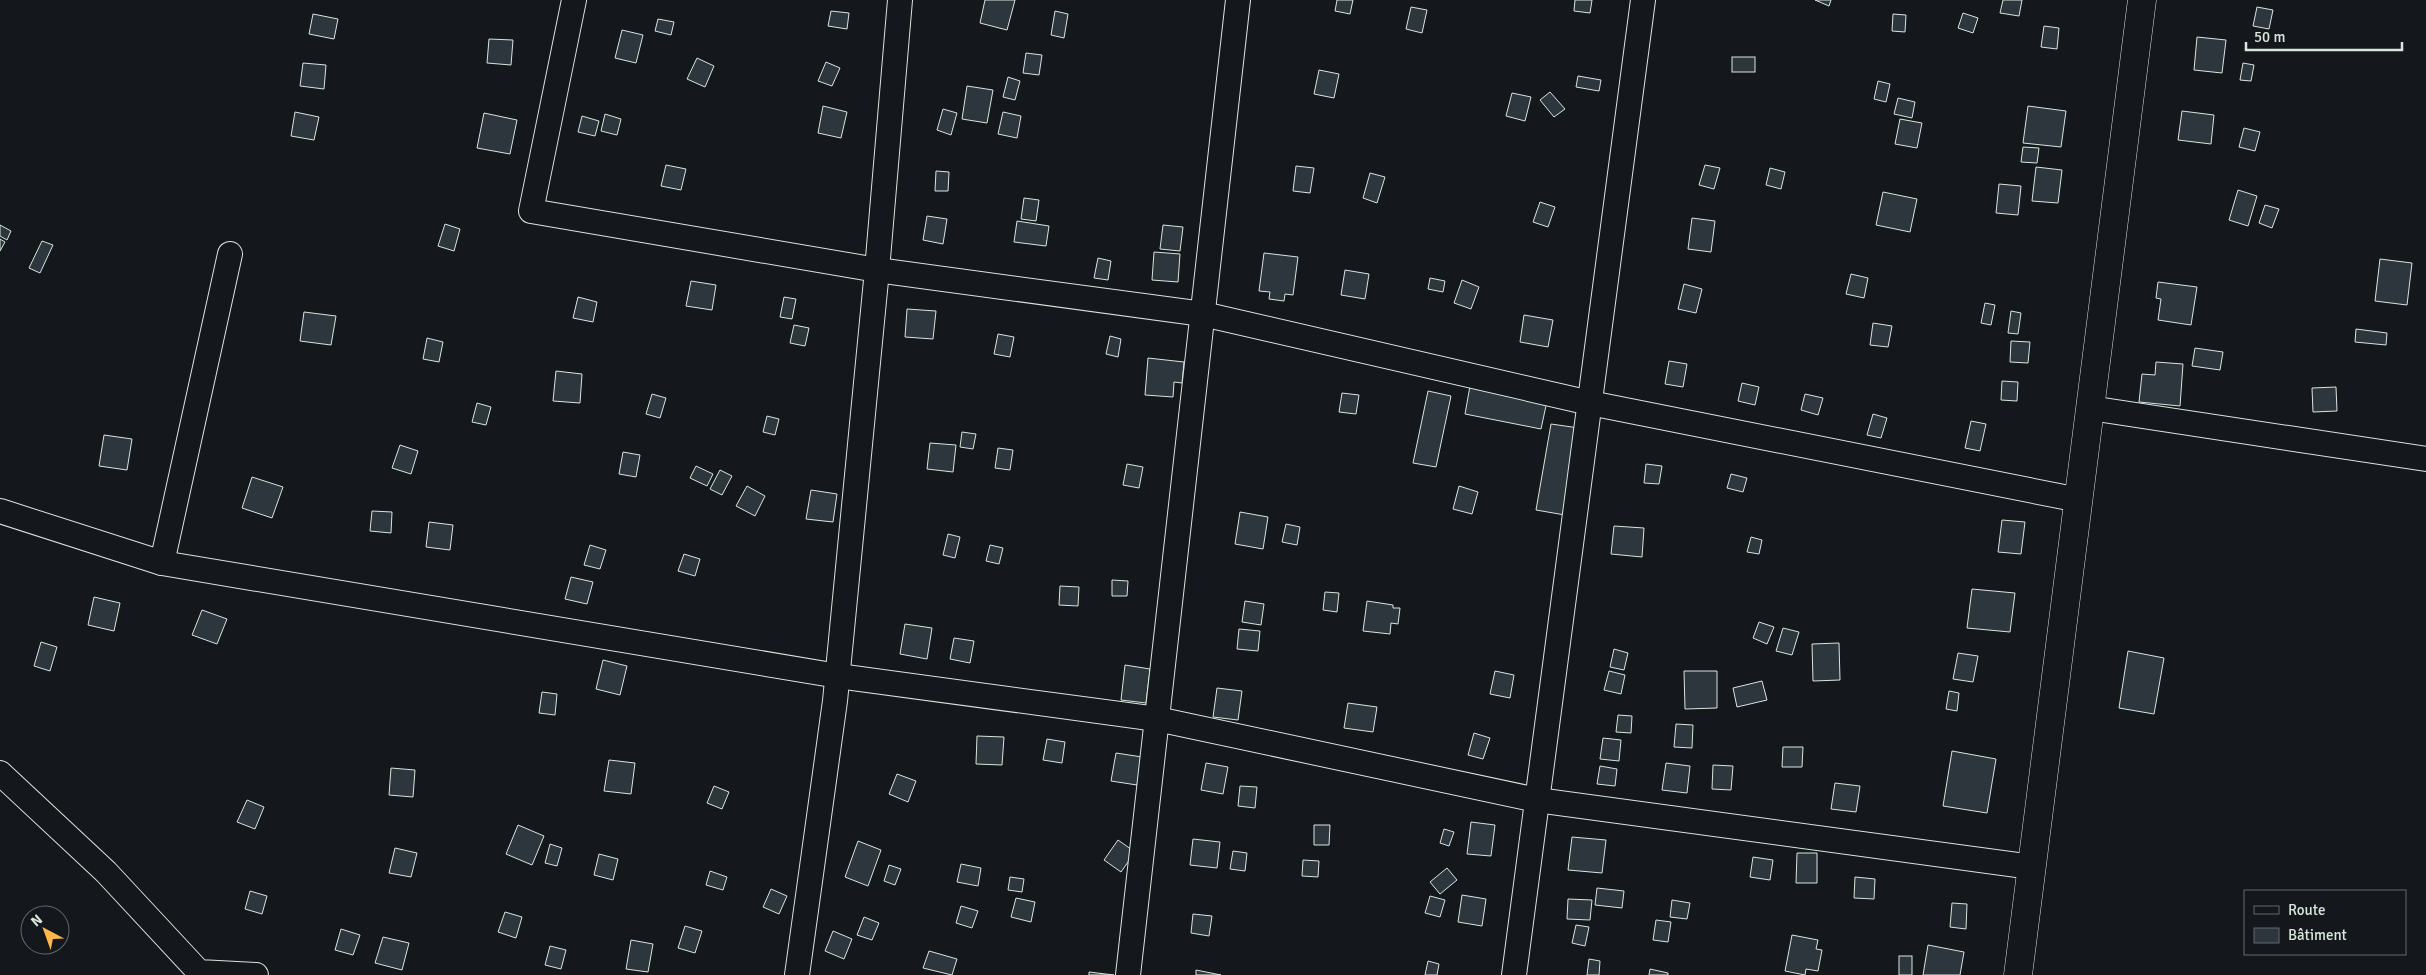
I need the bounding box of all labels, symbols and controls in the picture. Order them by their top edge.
scale bar [2246,20,2402,52]
text: 50 m [2254,28,2285,46]
legend [2244,890,2406,955]
text: Route [2288,901,2325,919]
north arrow [20,905,70,955]
text: N [28,911,46,930]
text: Bâtiment [2288,926,2347,944]

